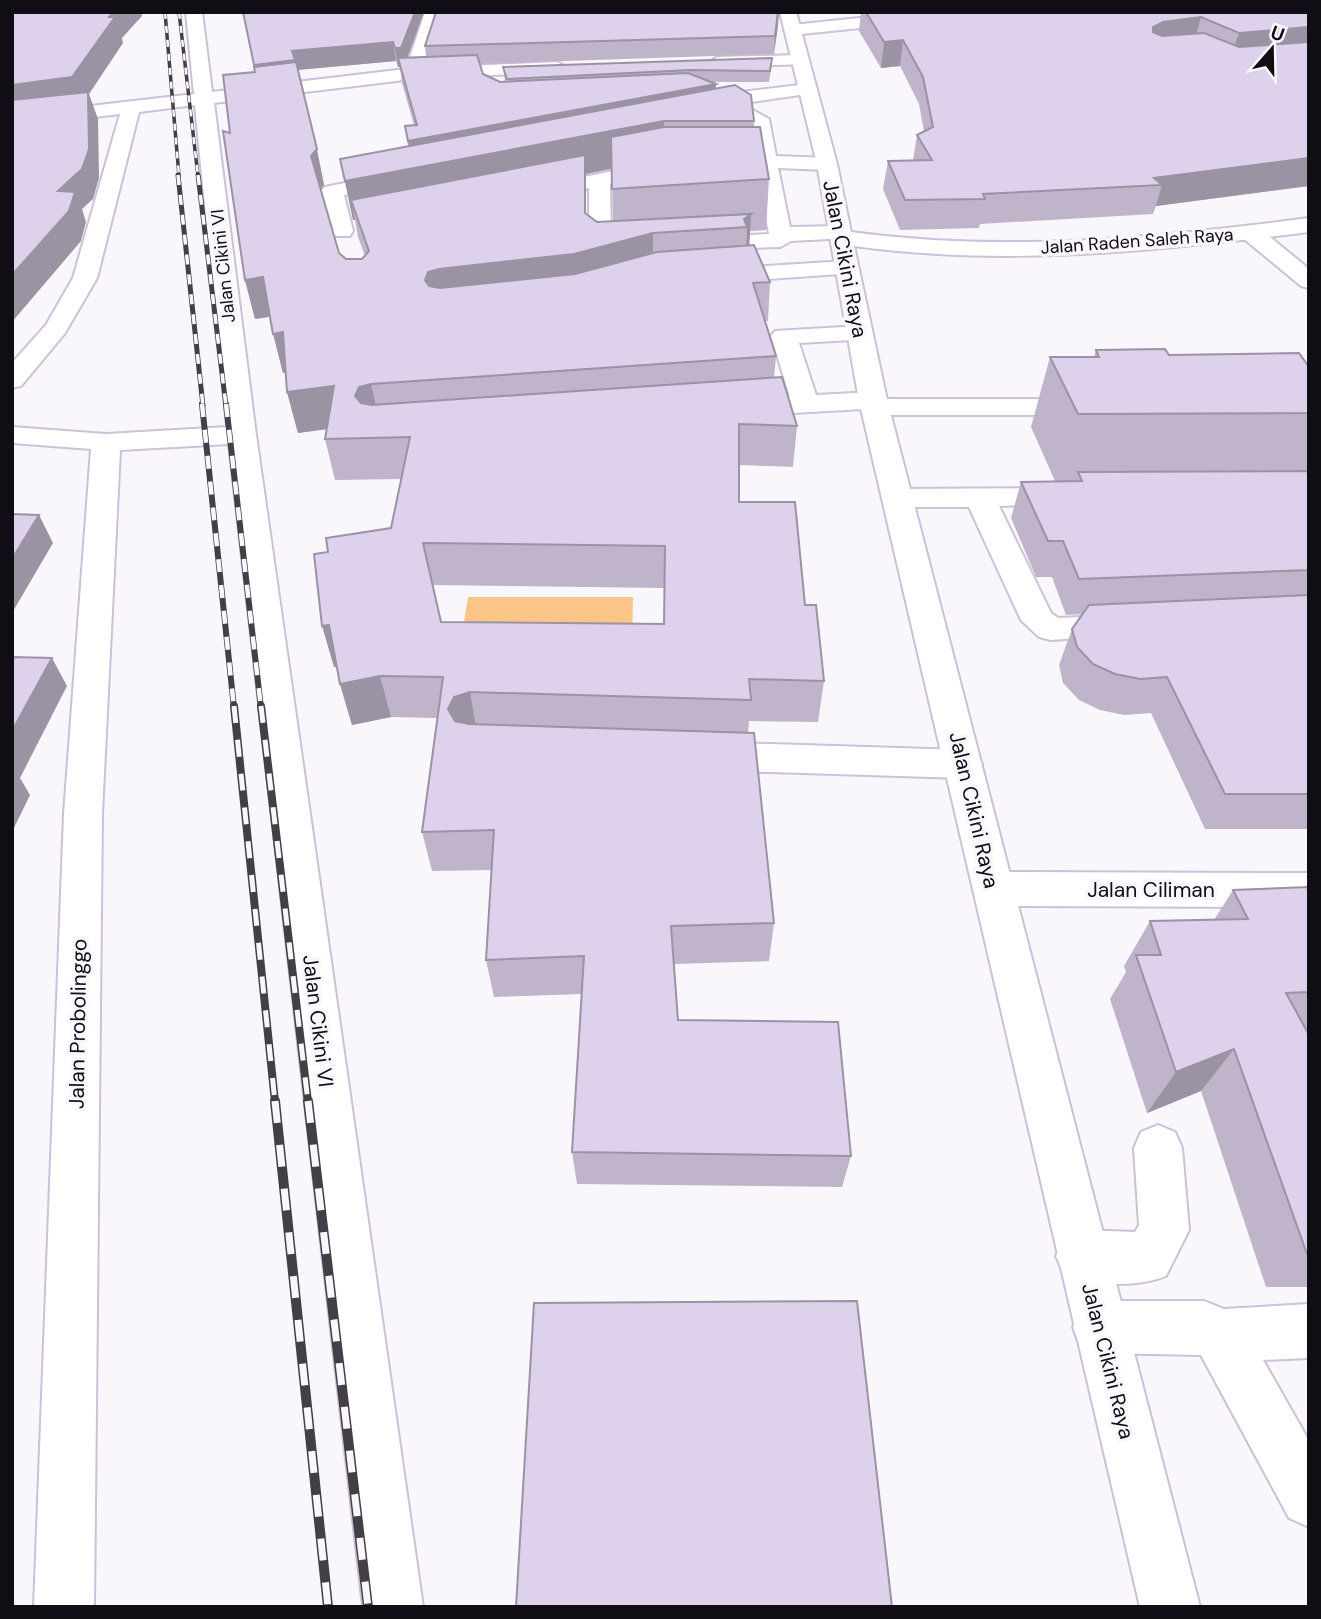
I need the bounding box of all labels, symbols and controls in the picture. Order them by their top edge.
north arrow [1237,14,1307,84]
text: U [1267,20,1288,47]
street label: Jalan Cikini Raya [816,178,874,340]
street label: Jalan Cikini VI [205,208,241,324]
street label: Jalan Raden Saleh Raya [1040,222,1234,260]
street label: Jalan Cikini Raya [942,729,1006,891]
street label: Jalan Ciliman [1087,876,1215,904]
street label: Jalan Probolinggo [63,938,93,1110]
street label: Jalan Cikini VI [296,953,340,1089]
street label: Jalan Cikini Raya [1075,1280,1141,1442]

